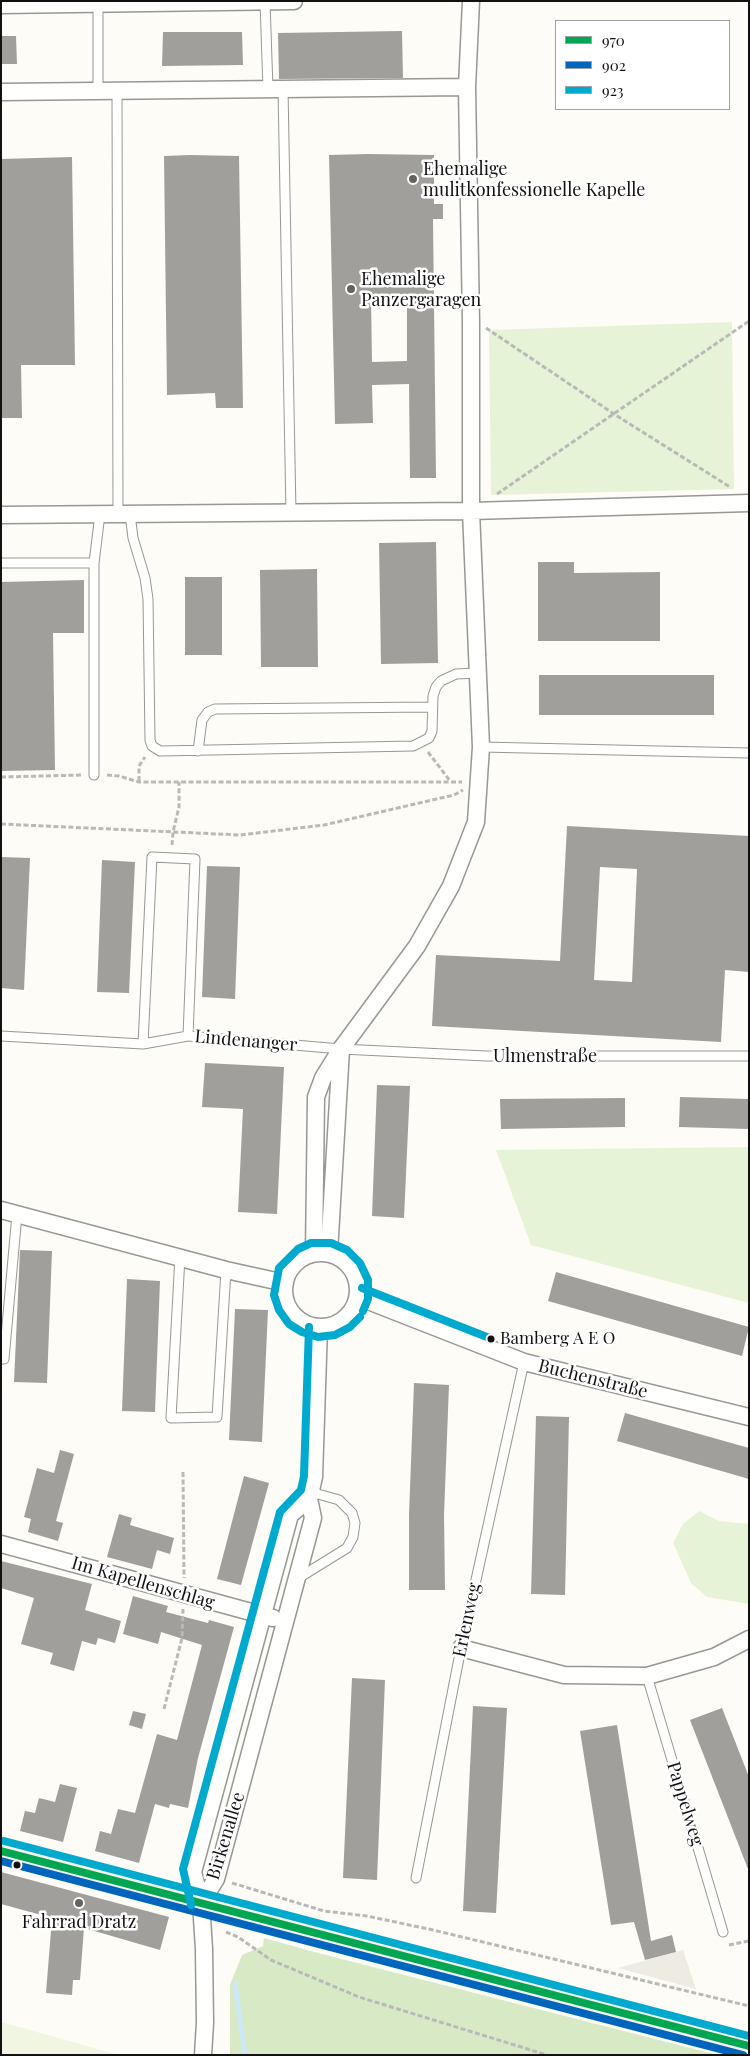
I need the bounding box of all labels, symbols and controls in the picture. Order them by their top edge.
legend [555,20,730,110]
text: 970 [602,30,625,50]
text: 902 [602,55,626,75]
text: 923 [602,80,624,100]
place label: Ehemalige mulitkonfessionelle Kapelle [423,158,645,200]
marker: Ehemalige mulitkonfessionelle Kapelle [407,173,419,185]
place label: Ehemalige Panzergaragen [361,268,481,310]
marker: Ehemalige Panzergaragen [345,283,357,295]
street label: Lindenanger [194,1026,298,1056]
street label: Ulmenstraße [493,1045,597,1067]
place label: Bamberg A E O [500,1329,615,1349]
marker: Bamberg A E O [486,1334,496,1344]
street label: Buchenstraße [536,1355,650,1403]
street label: Im Kapellenschlag [69,1552,217,1614]
street label: Erlenweg [449,1581,485,1659]
street label: Pappelweg [662,1759,708,1849]
street label: Birkenallee [202,1790,250,1882]
unlabelled marker [12,1860,22,1870]
marker: Fahrrad Dratz [73,1897,85,1909]
place label: Fahrrad Dratz [22,1911,136,1933]

